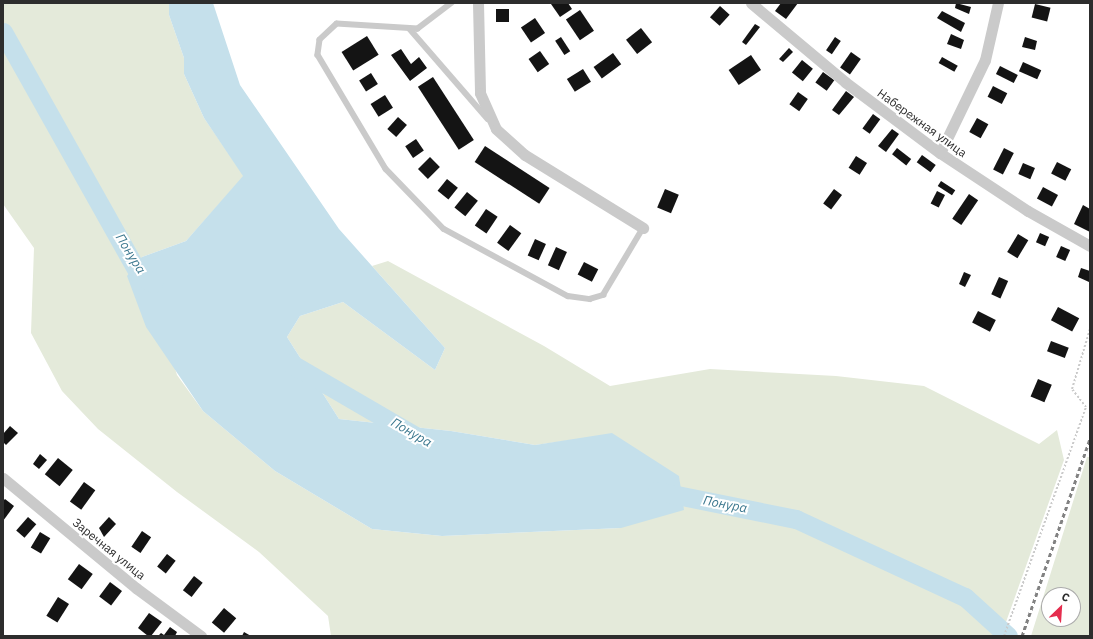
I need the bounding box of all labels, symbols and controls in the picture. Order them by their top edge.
street label: Набережная улица [875,86,969,160]
water label: Понура [112,231,148,277]
water label: Понура [388,415,434,451]
water label: Понура [702,493,748,517]
street label: Заречная улица [70,515,148,583]
north arrow [1041,587,1081,627]
text: С [1059,589,1072,605]

